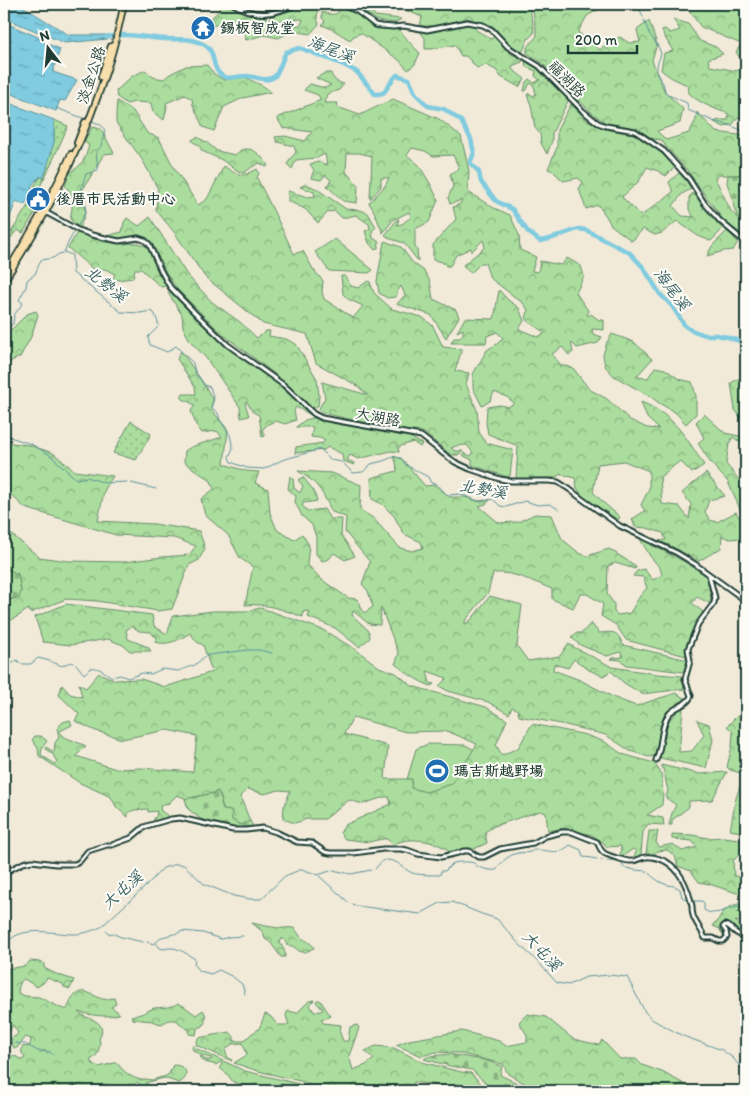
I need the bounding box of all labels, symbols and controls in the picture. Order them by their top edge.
temple icon: 錫板智成堂 [190,15,216,41]
place label: 錫板智成堂 [220,19,295,37]
north arrow [22,22,72,72]
scale bar [568,22,636,54]
text: N [38,27,51,45]
text: 200 m [575,31,618,49]
water label: 海尾溪 [305,32,358,67]
street label: 淡金公路 [73,44,109,106]
street label: 福湖路 [545,57,589,101]
public building icon: 後厝市民活動中心 [25,186,51,212]
place label: 後厝市民活動中心 [56,190,176,208]
water label: 北勢溪 [81,262,132,307]
water label: 海尾溪 [650,264,695,315]
street label: 大湖路 [354,404,402,430]
water label: 北勢溪 [458,475,509,503]
sports icon: 瑪吉斯越野場 [424,758,450,784]
place label: 瑪吉斯越野場 [453,762,544,780]
water label: 大屯溪 [98,866,147,913]
water label: 大屯溪 [519,927,566,976]

